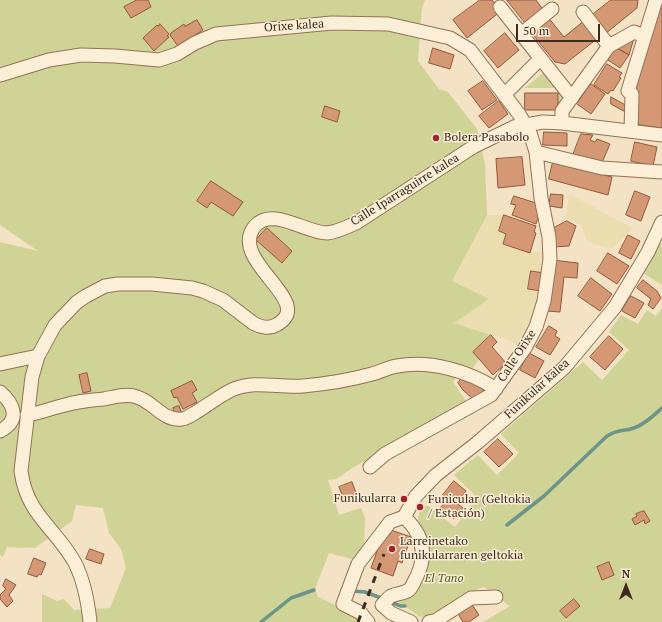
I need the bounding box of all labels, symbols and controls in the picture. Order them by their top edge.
scale bar [518,16,602,42]
street label: Orixe kalea [264,17,324,35]
text: 50 m [523,23,549,38]
place label: Bolera Pasabolo [444,131,529,145]
marker: Bolera Pasabolo [431,133,441,143]
street label: Calle Iparraguirre kalea [348,151,462,229]
street label: Calle Orixe [495,327,539,385]
street label: Funikular kalea [502,356,572,422]
place label: Funikularra [334,492,396,506]
place label: Funicular (Geltokia / Estación) [428,493,531,521]
marker: Funikularra [399,494,409,504]
marker: Funicular (Geltokia / Estación) [415,502,425,512]
place label: Larreinetako funikularraren geltokia [400,535,523,563]
marker: Larreinetako funikularraren geltokia [387,544,397,554]
north arrow [606,566,646,606]
text: N [622,567,630,581]
park label: El Tano [424,572,464,586]

